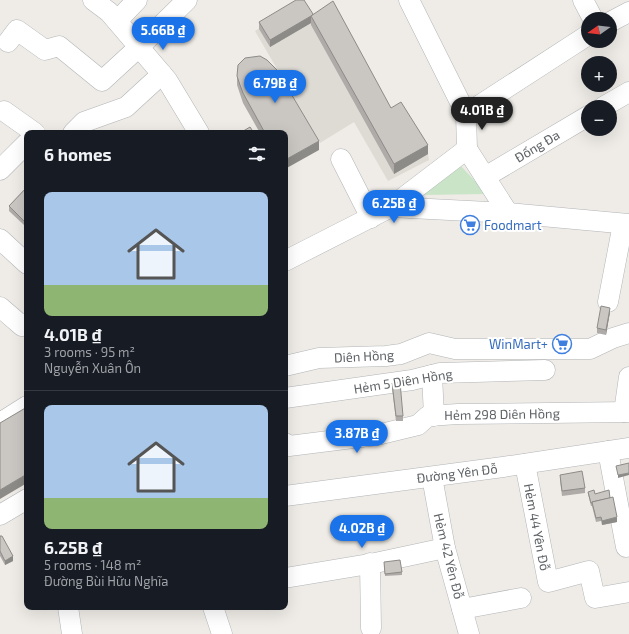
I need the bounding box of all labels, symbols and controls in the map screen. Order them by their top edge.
north arrow [581,12,617,48]
map controls [581,12,617,136]
pin: 5.66B ₫ [126,17,200,51]
text: 5.66B ₫ [141,22,185,38]
button: + [581,56,617,92]
pin: 6.79B ₫ [238,70,312,104]
text: 6.79B ₫ [253,75,297,91]
pin: 4.01B ₫ [445,97,519,131]
button: − [581,100,617,136]
text: 4.01B ₫ [460,102,504,118]
street label: Đống Đa [512,126,562,166]
icon: filters [246,143,268,165]
text: 6 homes [44,144,112,164]
pin: 6.25B ₫ [357,190,431,224]
text: 6.25B ₫ [372,195,416,211]
supermarket icon: Foodmart [459,214,481,236]
place label: Foodmart [484,217,542,233]
icon: home [120,218,192,290]
text: 4.01B ₫ [44,324,102,344]
supermarket icon: WinMart+ [551,333,573,355]
place label: WinMart+ [489,336,548,352]
text: 3 rooms · 95 m² [44,344,135,360]
street label: Diên Hồng [334,346,394,366]
text: Nguyễn Xuân Ôn [44,360,141,376]
street label: Hẻm 5 Diên Hồng [352,365,454,397]
street label: Hẻm 298 Diên Hồng [444,405,560,423]
pin: 3.87B ₫ [320,420,394,454]
text: 3.87B ₫ [335,425,379,441]
icon: home [120,431,192,503]
street label: Đường Yên Đỗ [416,460,498,486]
street label: Hẻm 44 Yên Đỗ [521,482,553,572]
street label: Hẻm 42 Yên Đỗ [431,511,467,601]
pin: 4.02B ₫ [325,515,399,549]
text: 4.02B ₫ [339,520,385,536]
text: 6.25B ₫ [44,537,102,557]
text: 5 rooms · 148 m² [44,557,141,573]
text: Đường Bùi Hữu Nghĩa [44,573,168,589]

